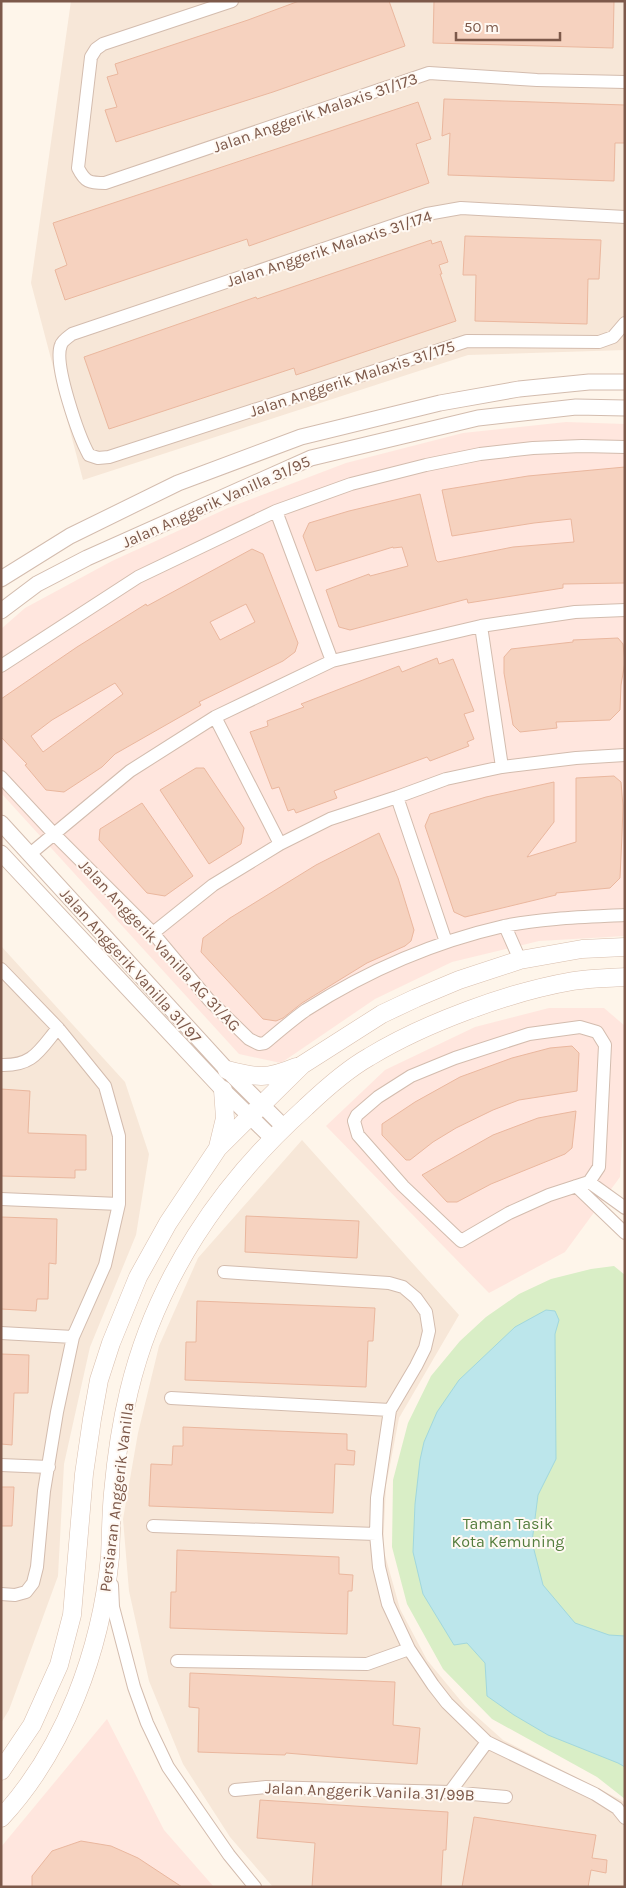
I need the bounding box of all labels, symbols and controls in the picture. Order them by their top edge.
scale bar [456,10,560,42]
text: 50 m [464,18,499,36]
street label: Jalan Anggerik Malaxis 31/173 [210,68,420,156]
street label: Jalan Anggerik Malaxis 31/174 [224,206,434,291]
street label: Jalan Anggerik Malaxis 31/175 [247,336,457,421]
street label: Jalan Anggerik Vanilla 31/95 [119,451,313,552]
street label: Jalan Anggerik Vanilla AG 31/AG [75,855,244,1035]
street label: Jalan Anggerik Vanilla 31/97 [56,884,206,1047]
street label: Persiaran Anggerik Vanilla [95,1401,138,1593]
park label: Taman Tasik Kota Kemuning [452,1514,564,1551]
street label: Jalan Anggerik Vanila 31/99B [265,1778,475,1805]

